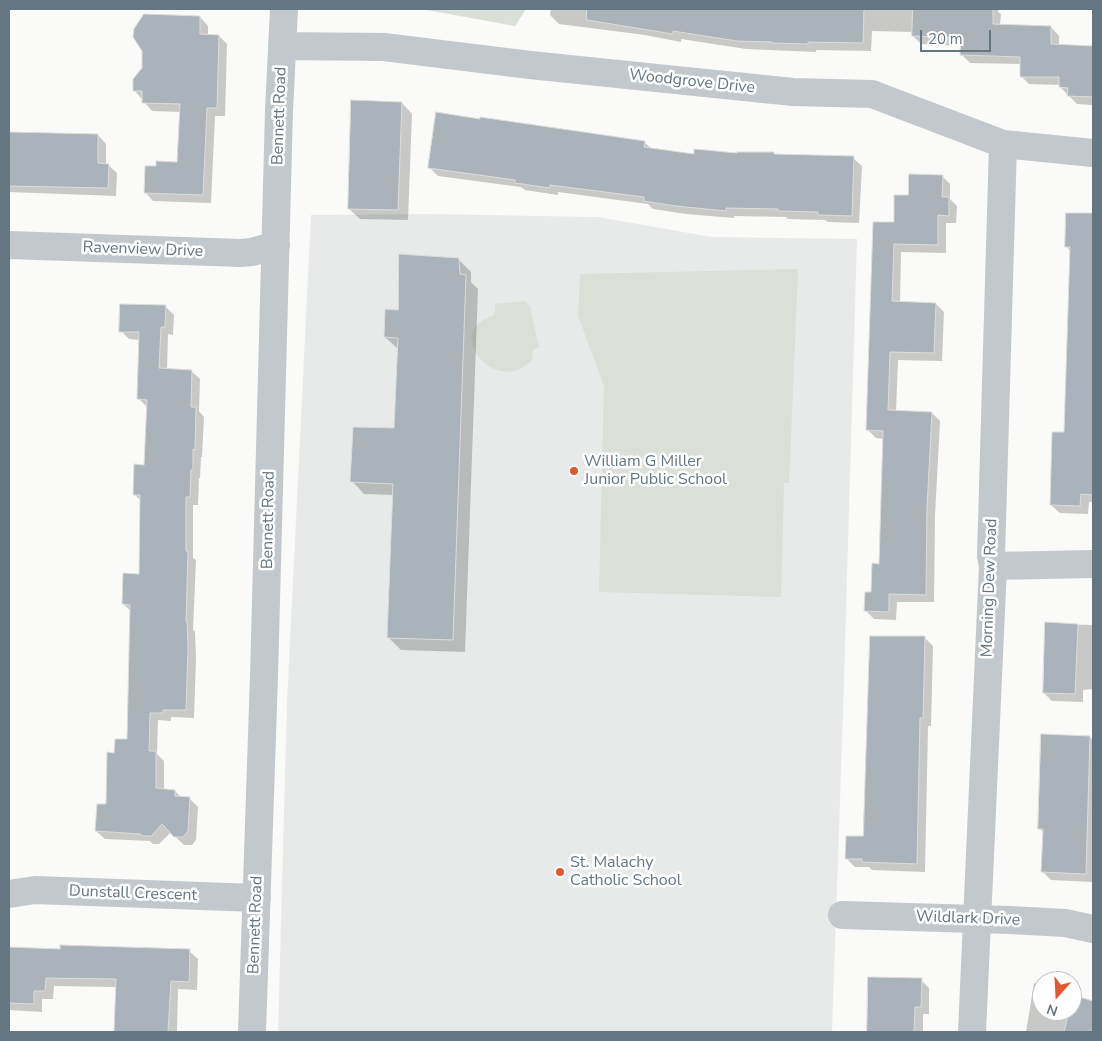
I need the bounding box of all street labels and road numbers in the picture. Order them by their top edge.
street label: Woodgrove Drive [628,66,756,98]
street label: Bennett Road [269,67,291,165]
street label: Ravenview Drive [82,238,204,262]
street label: Bennett Road [259,471,279,569]
street label: Morning Dew Road [978,518,1002,658]
street label: Bennett Road [245,876,267,974]
street label: Dunstall Crescent [69,882,197,906]
street label: Wildlark Drive [916,908,1020,930]

